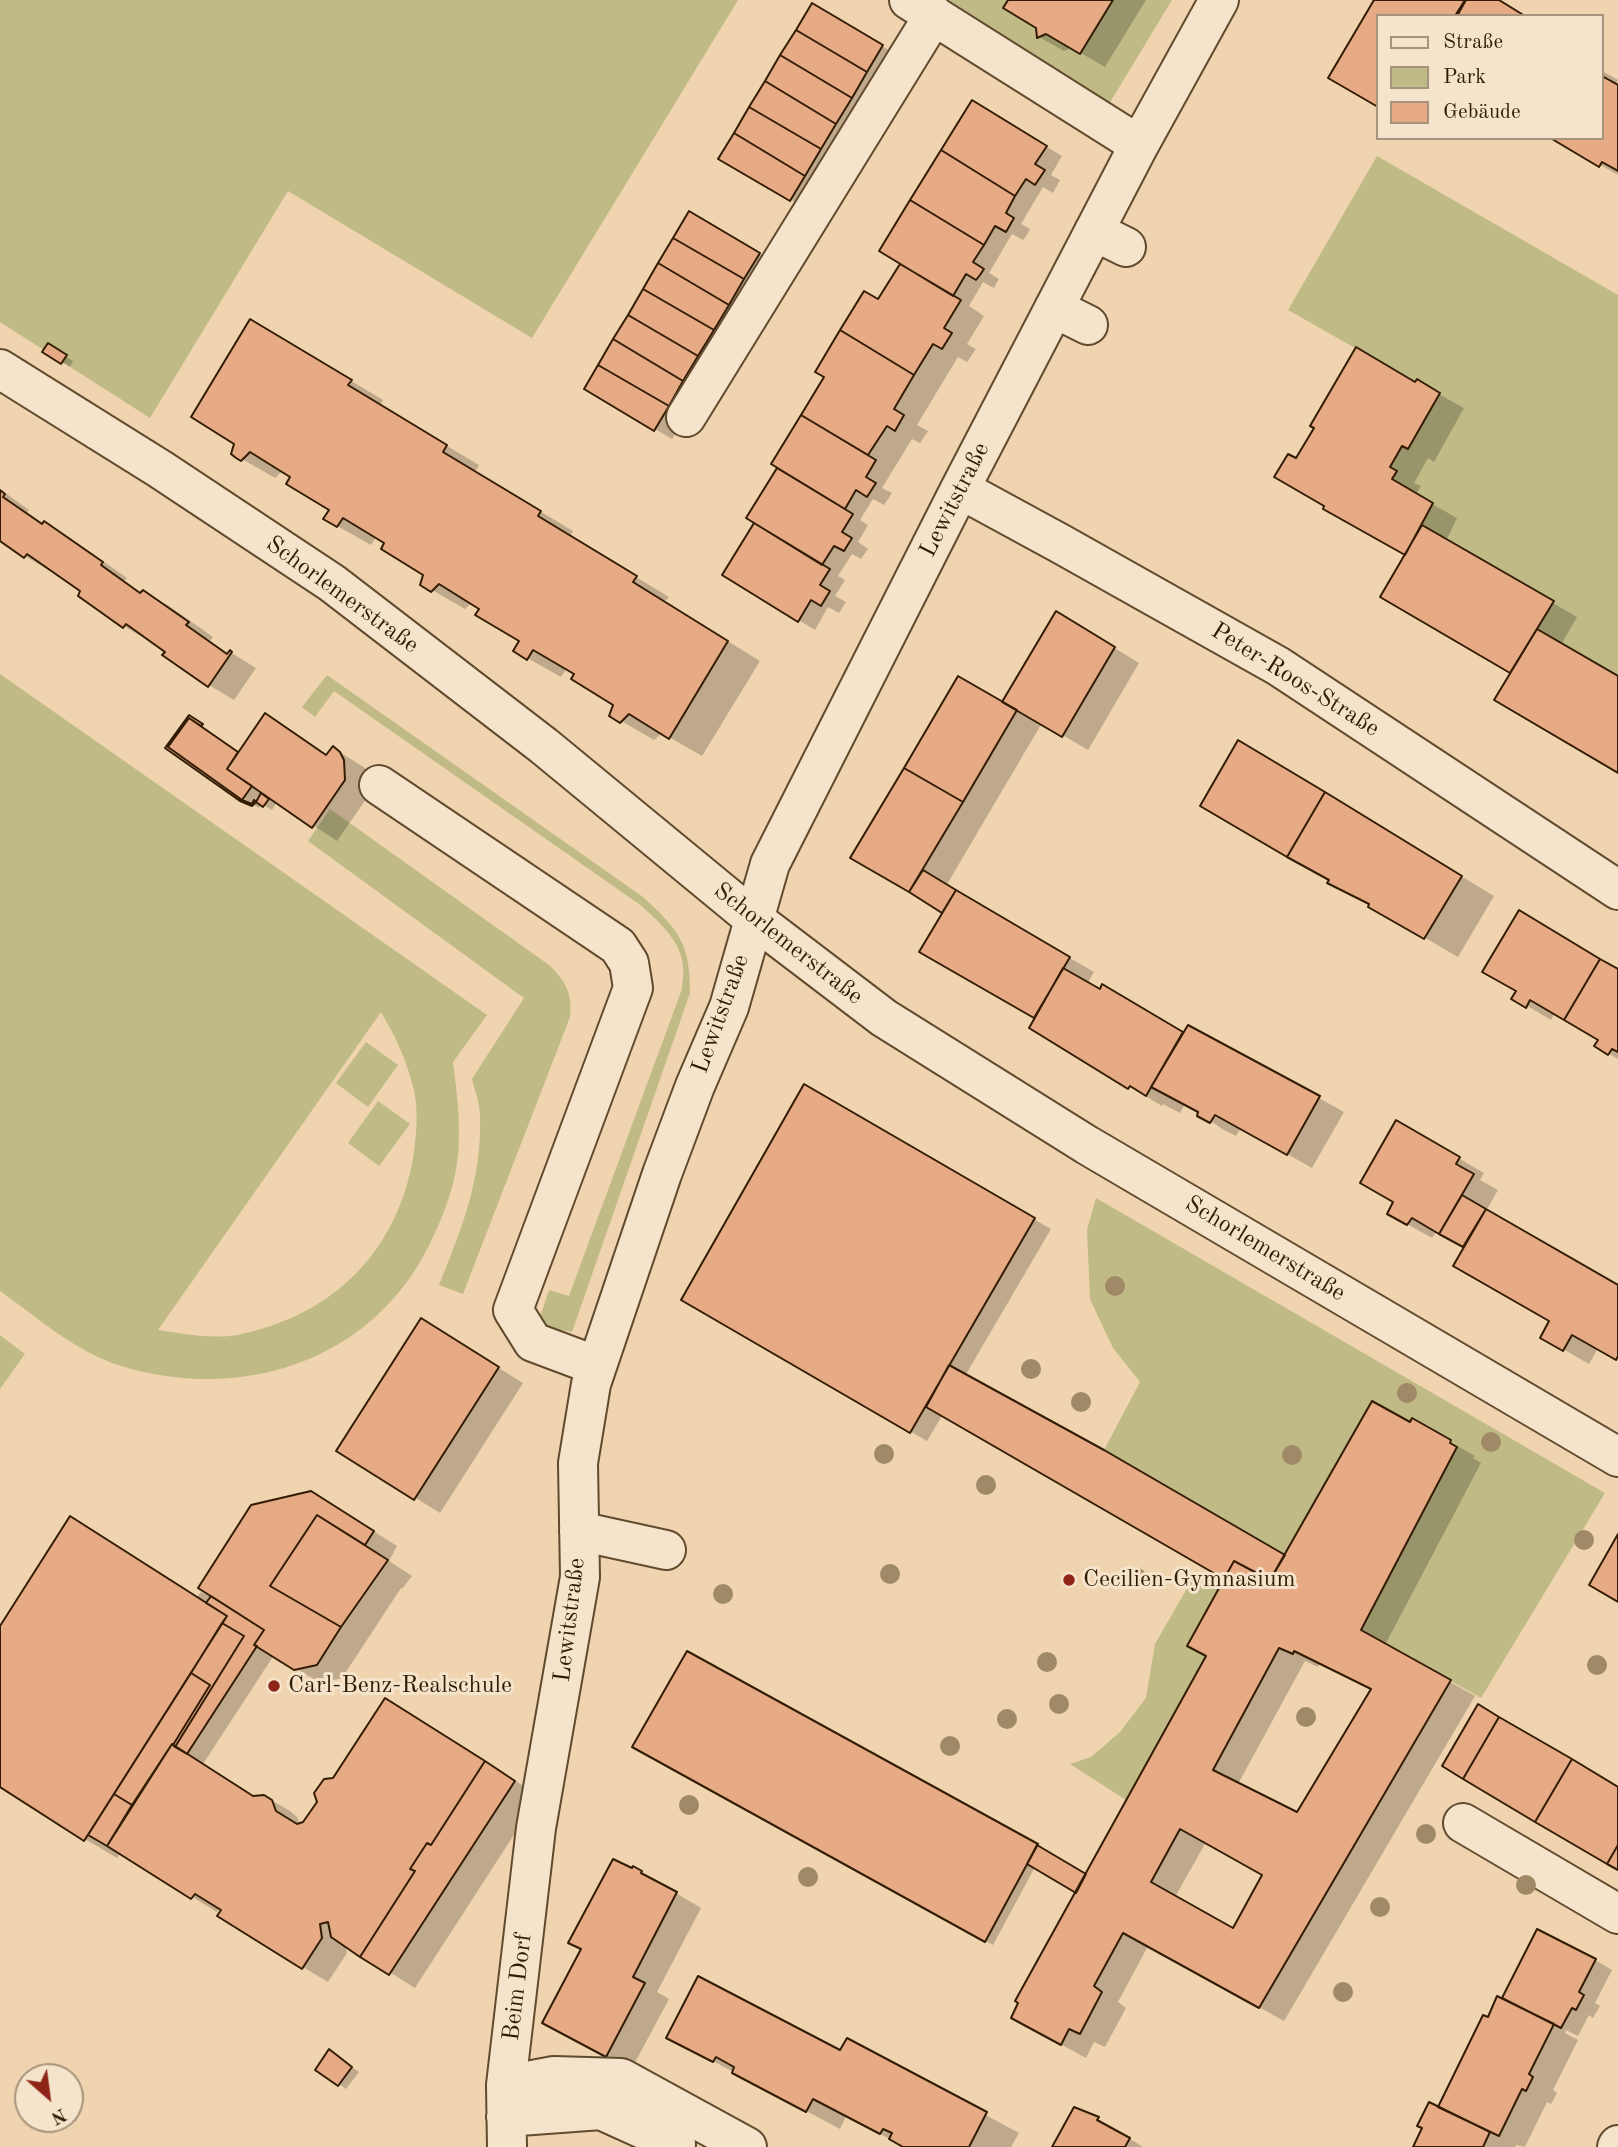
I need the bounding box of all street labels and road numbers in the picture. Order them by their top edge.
street label: Lewitstraße [914,438,996,562]
street label: Schorlemerstraße [260,530,424,660]
street label: Peter-Roos-Straße [1205,617,1385,743]
street label: Schorlemerstraße [708,877,868,1011]
street label: Lewitstraße [686,950,756,1078]
street label: Schorlemerstraße [1180,1190,1350,1308]
street label: Lewitstraße [548,1556,592,1684]
street label: Beim Dorf [497,1932,539,2042]

